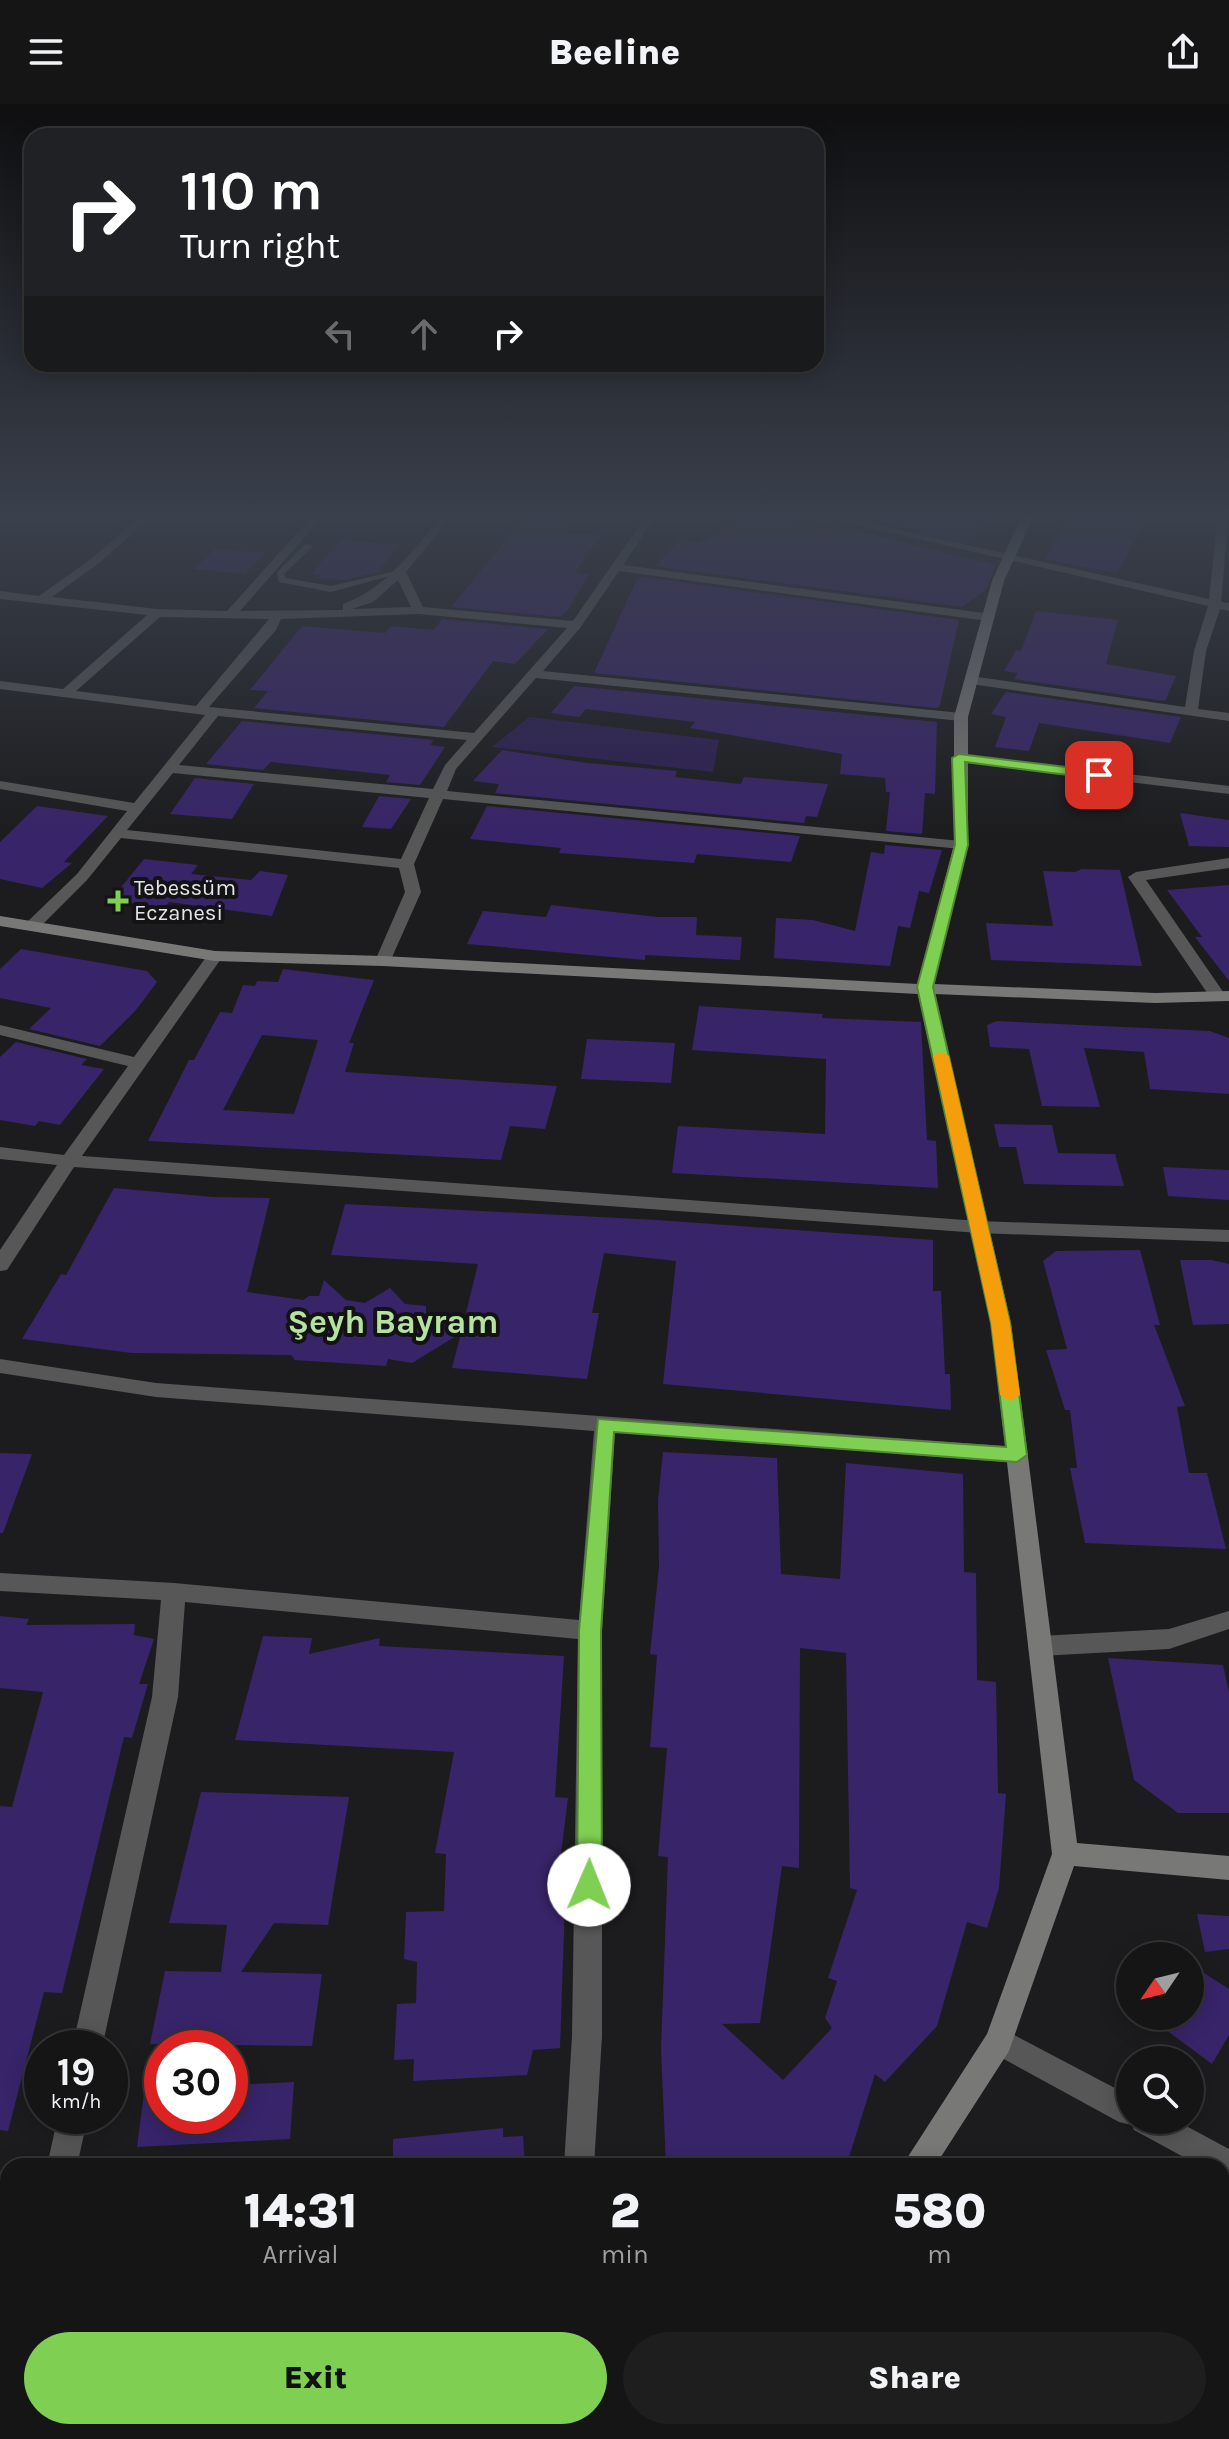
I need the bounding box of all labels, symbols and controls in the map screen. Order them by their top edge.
icon: menu [24,30,68,74]
icon: share [1161,30,1205,74]
text: Beeline [549,31,680,73]
text: 110 m [180,158,323,223]
icon: right [48,160,152,264]
text: Turn right [180,225,340,267]
icon: left [318,312,362,356]
icon: ahead [402,312,446,356]
icon: right [486,312,530,356]
pin [1065,741,1133,809]
icon: arrive [1077,753,1121,797]
place label: Tebessüm Eczanesi [134,875,236,926]
marker: Tebessüm Eczanesi [109,892,127,910]
district label: Şeyh Bayram [287,1302,499,1342]
position arrow [547,1843,631,1927]
north arrow [1116,1942,1204,2030]
map controls [1116,1942,1204,2134]
speed limit sign: 30 [144,2030,248,2134]
button: search [1116,2046,1204,2134]
text: 19 [57,2048,95,2095]
text: km/h [51,2090,101,2113]
text: 14:31 [244,2183,357,2239]
text: 2 [610,2183,640,2239]
text: 580 [893,2183,986,2239]
text: Arrival [262,2239,339,2270]
text: min [601,2239,649,2270]
text: m [927,2239,952,2270]
button: Exit [24,2332,607,2424]
button: Share [623,2332,1206,2424]

